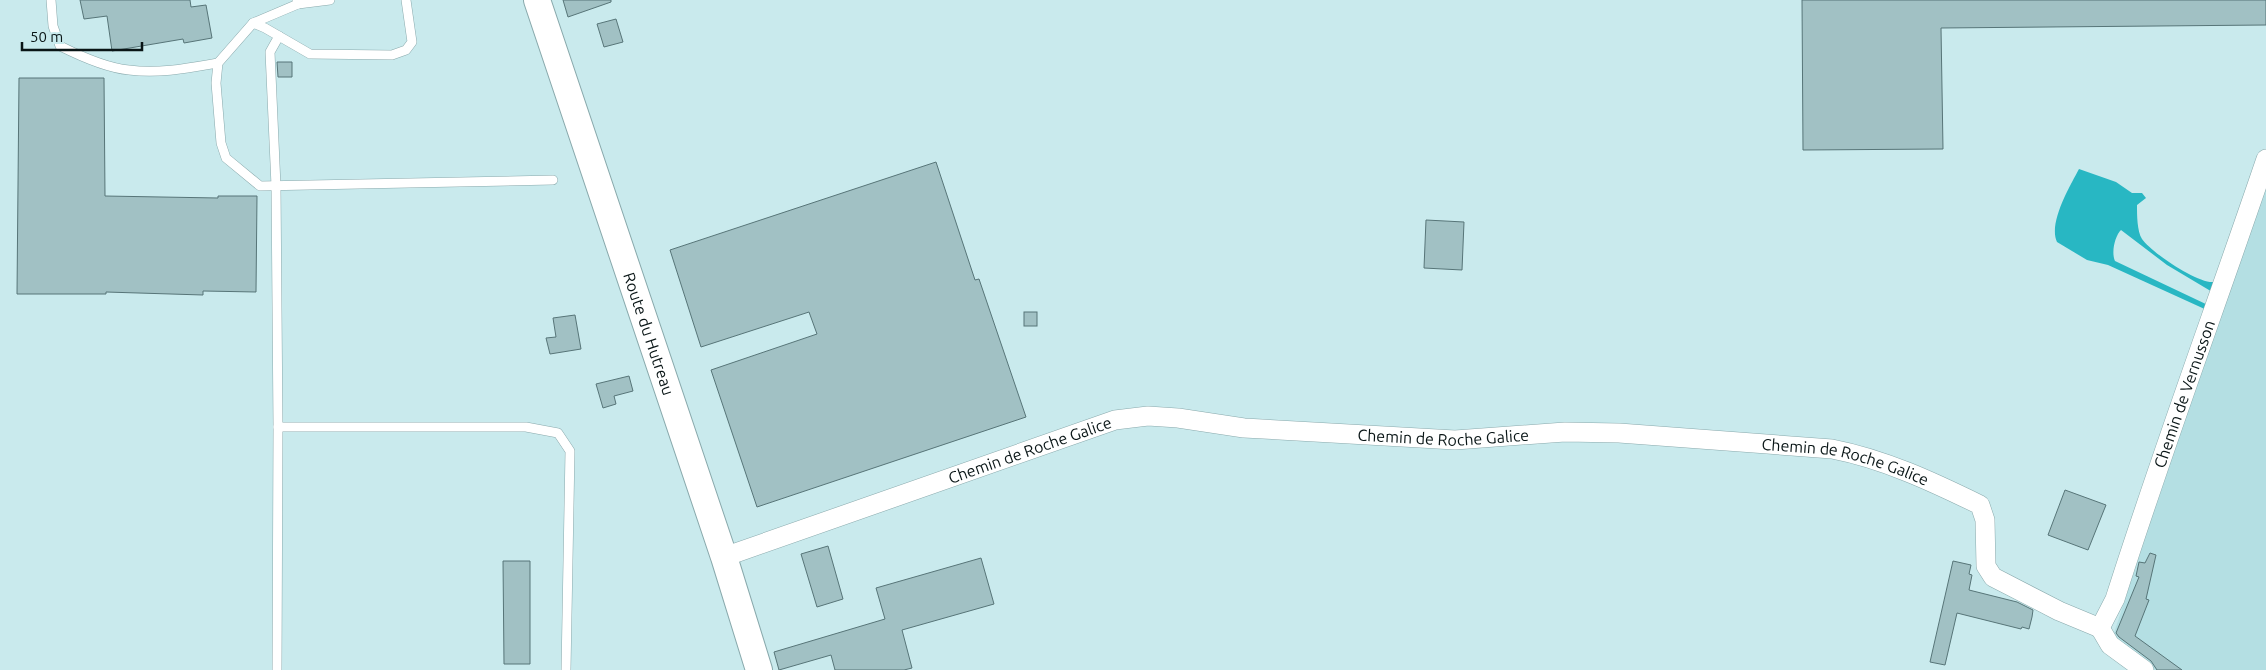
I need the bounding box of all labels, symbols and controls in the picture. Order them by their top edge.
scale bar [22,20,142,52]
text: 50 m [30,28,63,45]
street label: Route du Hutreau [620,270,678,397]
street label: Chemin de Vernusson [2150,318,2218,470]
street label: Chemin de Roche Galice [946,413,1114,487]
street label: Chemin de Roche Galice [1357,425,1530,449]
street label: Chemin de Roche Galice [1761,435,1932,489]

